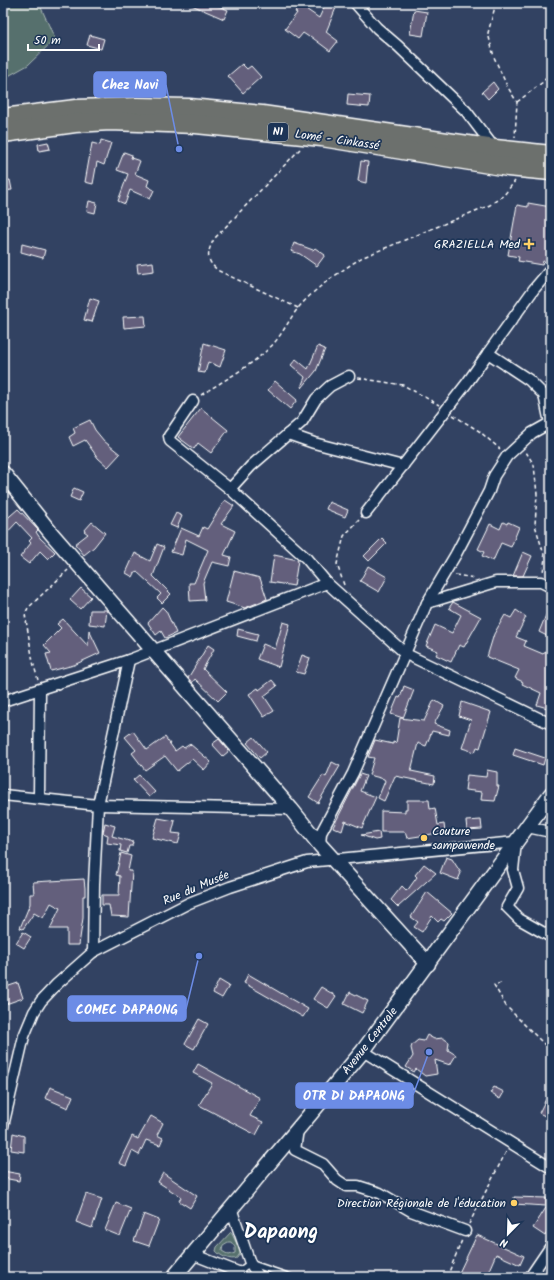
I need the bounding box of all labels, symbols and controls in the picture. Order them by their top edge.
scale bar [28,26,99,52]
text: 50 m [34,31,61,50]
callout: Chez Navi [94,72,166,97]
text: Chez Navi [102,75,159,96]
road number: N1 [268,123,288,141]
street label: Lomé - Cinkassé [294,125,381,155]
place label: GRAZIELLA Med [434,235,521,254]
marker: GRAZIELLA Med [523,238,535,250]
place label: Couture sampawende [432,822,496,855]
marker: Couture sampawende [419,833,429,843]
street label: Rue du Musée [160,865,233,911]
callout: COMEC DAPAONG [68,996,186,1021]
text: COMEC DAPAONG [76,1000,178,1021]
street label: Avenue Centrale [337,1002,403,1079]
callout: OTR DI DAPAONG [296,1083,413,1108]
text: OTR DI DAPAONG [303,1086,405,1107]
place label: Direction Régionale de l'éducation [337,1194,506,1213]
marker: Direction Régionale de l'éducation [509,1198,519,1208]
north arrow [488,1214,528,1254]
district label: Dapaong [244,1217,318,1249]
text: N [498,1233,511,1252]

